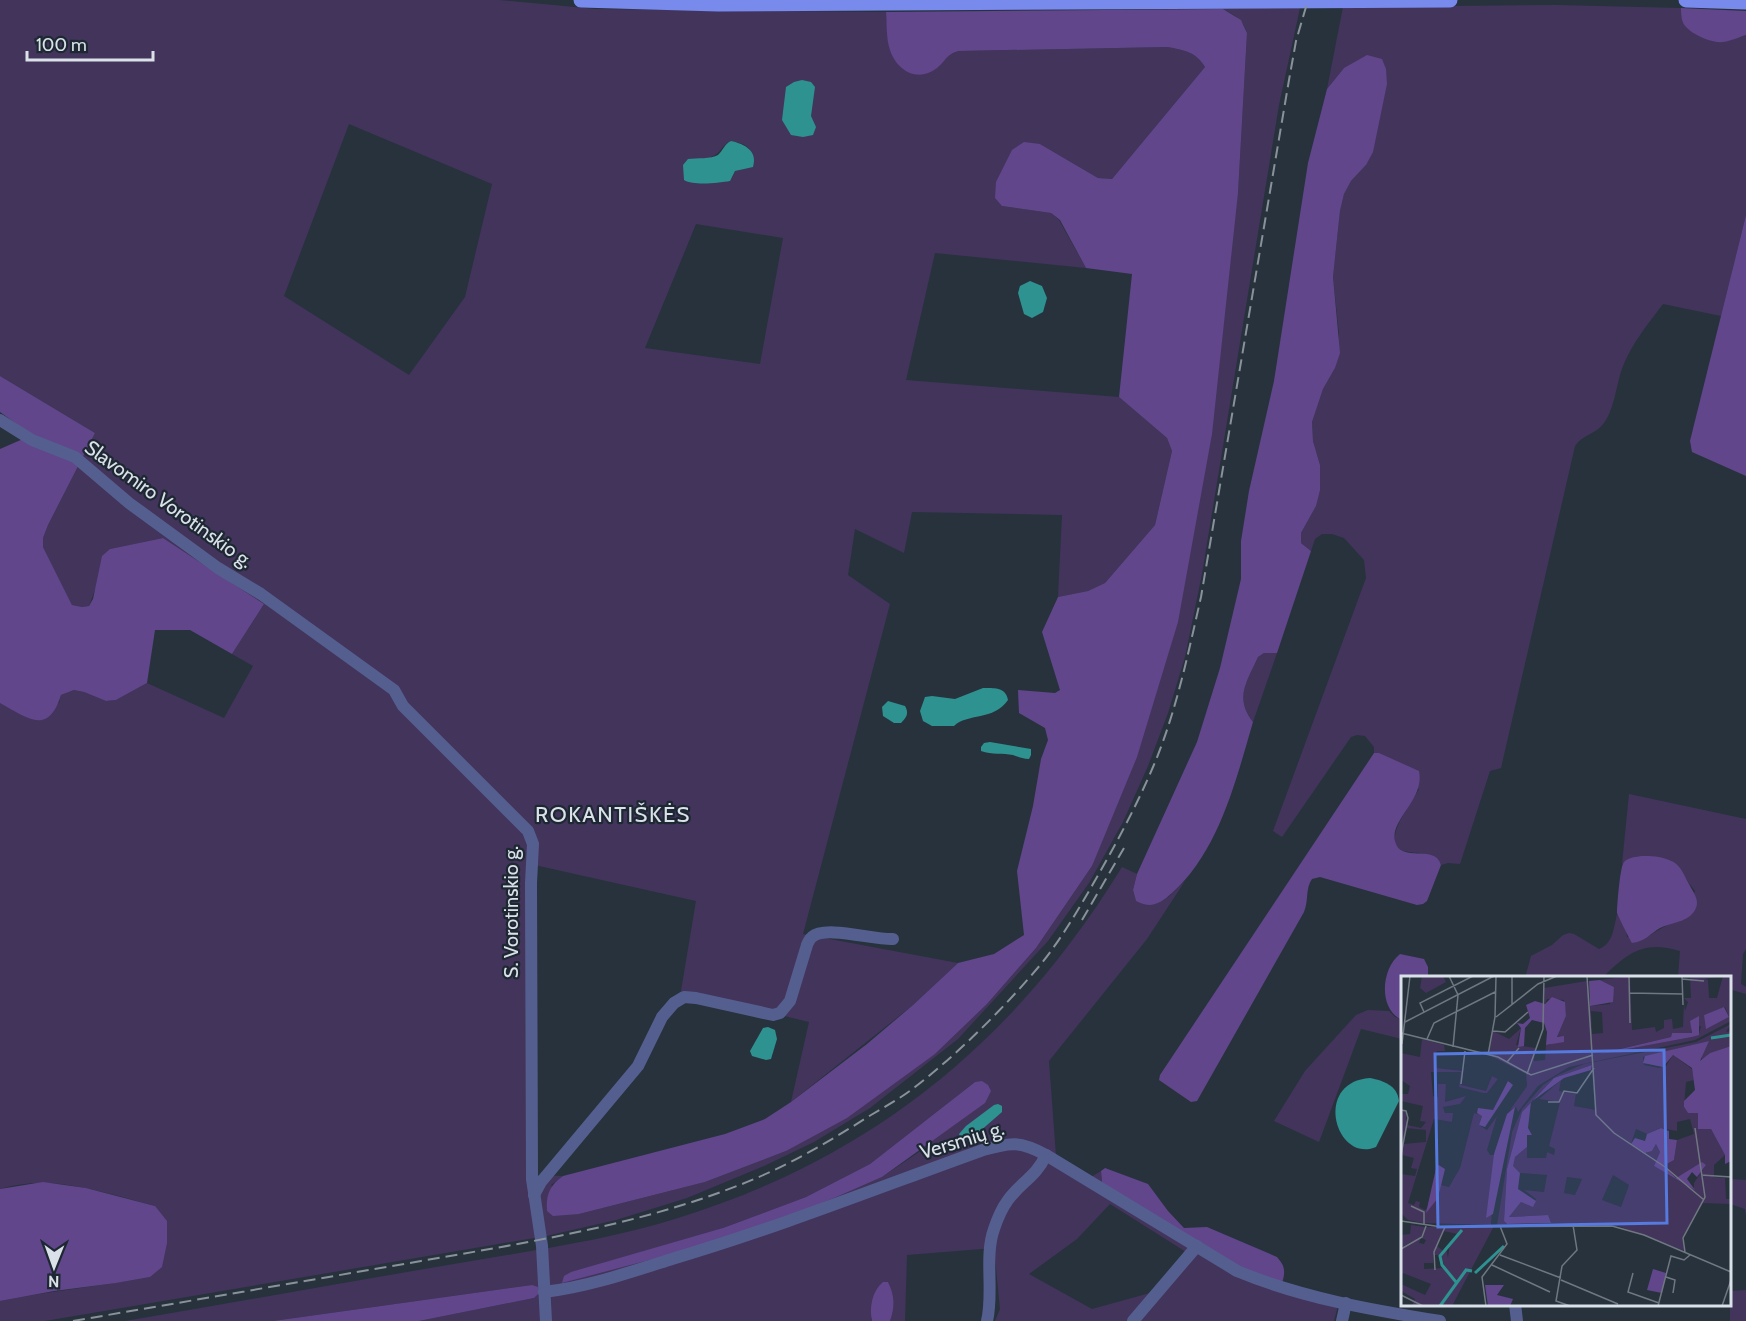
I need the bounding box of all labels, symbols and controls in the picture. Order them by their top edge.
scale bar [27,24,153,62]
text: 100 m [36,34,87,56]
street label: Slavomiro Vorotinskio g. [80,435,258,573]
district label: ROKANTIŠKĖS [535,801,691,828]
street label: S. Vorotinskio g. [499,846,523,978]
inset map [1401,976,1731,1306]
street label: Versmių g. [917,1116,1007,1164]
north arrow [24,1237,84,1297]
text: N [48,1272,60,1291]

